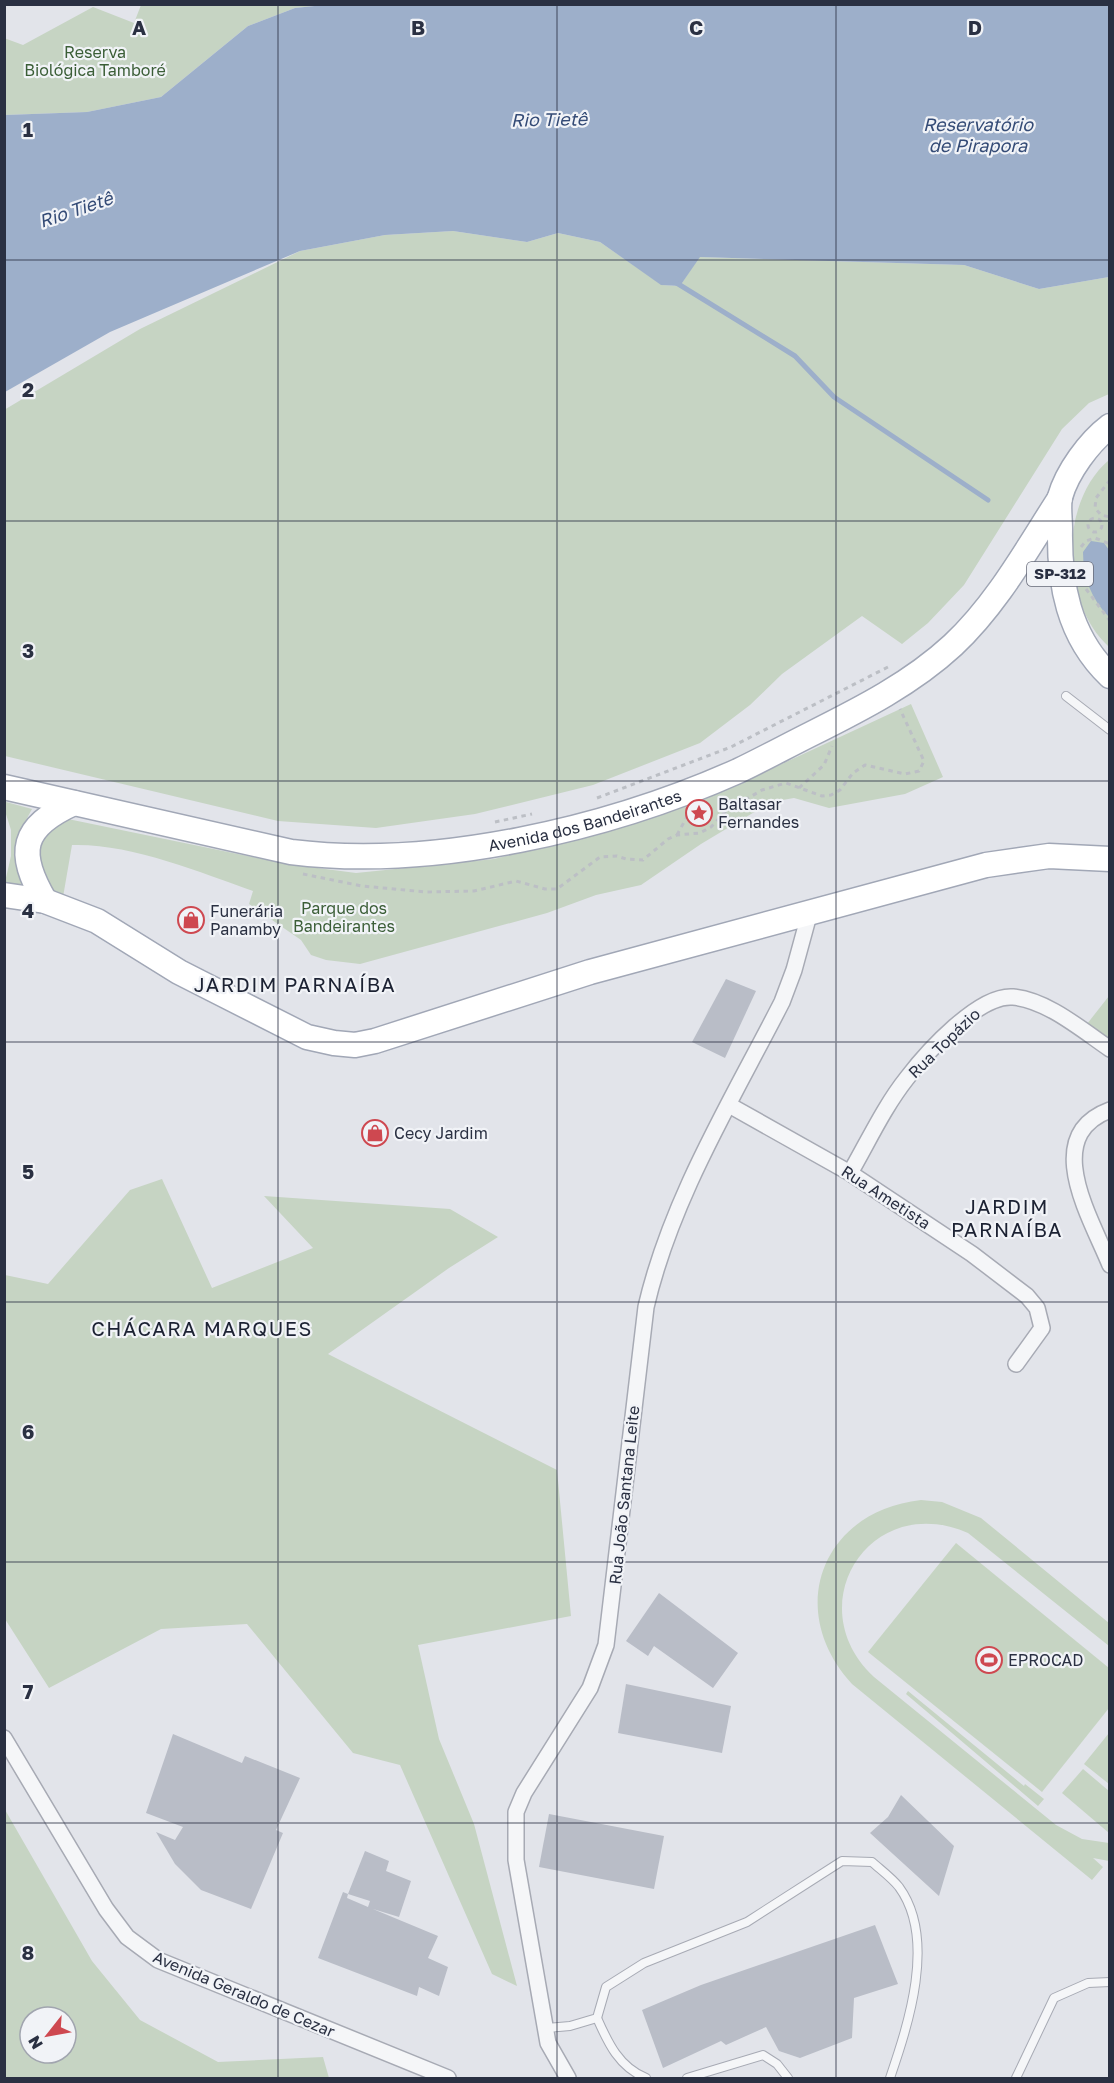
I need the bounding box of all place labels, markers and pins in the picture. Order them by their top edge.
place label: Baltasar Fernandes [718,794,799,832]
place icon: Baltasar Fernandes [684,798,714,828]
place label: Funerária Panamby [210,901,283,939]
shop icon: Funerária Panamby [176,905,206,935]
shop icon: Cecy Jardim [360,1118,390,1148]
place label: Cecy Jardim [394,1123,488,1143]
sports icon: EPROCAD [974,1645,1004,1675]
place label: EPROCAD [1008,1650,1083,1670]

